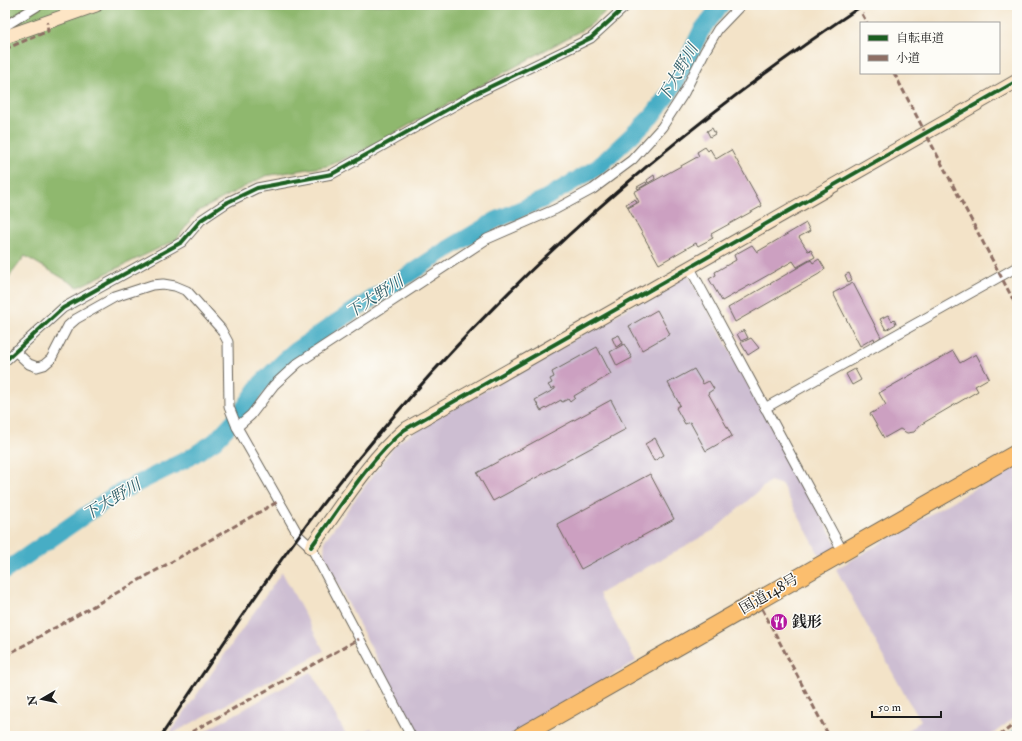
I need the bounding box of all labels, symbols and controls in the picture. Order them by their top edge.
legend [860,22,1000,74]
text: 自転車道 [896,31,944,46]
water label: 下大野川 [653,39,704,106]
text: 小道 [896,51,920,66]
water label: 下大野川 [343,270,409,323]
water label: 下大野川 [79,474,146,525]
street label: 国道148号 [736,569,802,619]
restaurant icon: 銭形 [769,612,789,632]
place label: 銭形 [792,613,822,632]
north arrow [22,679,62,719]
text: N [25,693,40,707]
scale bar [872,693,941,719]
text: 50 m [878,700,902,715]

